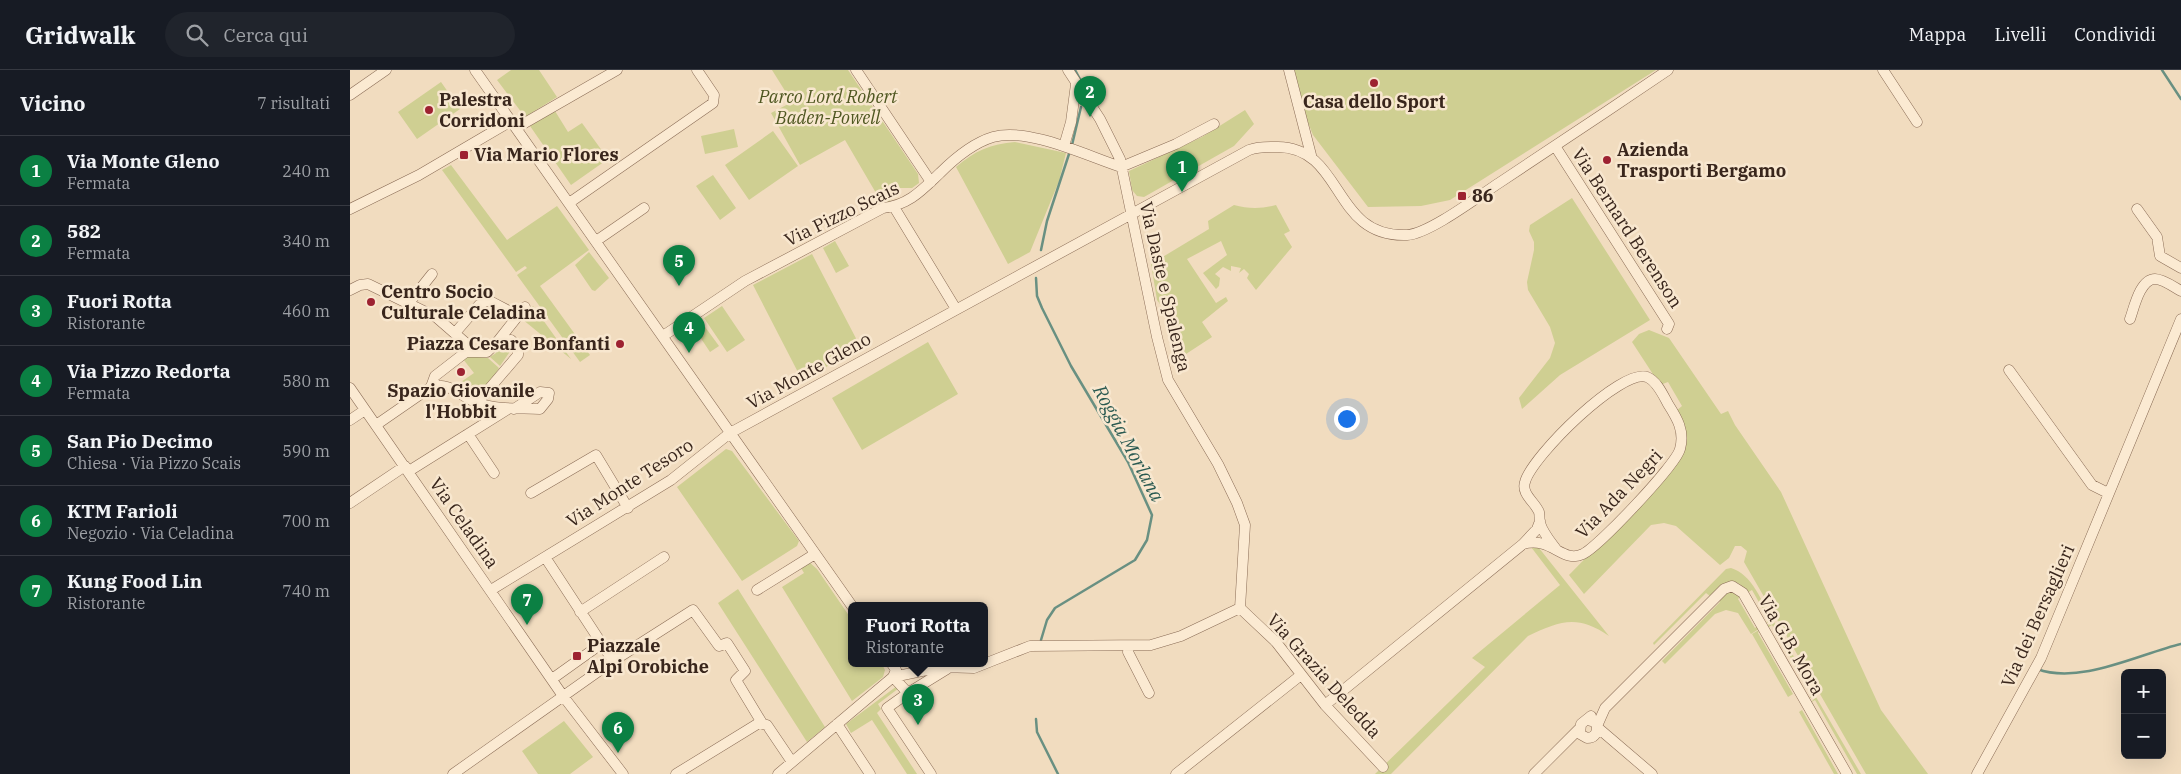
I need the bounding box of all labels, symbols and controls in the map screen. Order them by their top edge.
search box [165,12,515,57]
text: Gridwalk [25,19,135,51]
icon: search [183,21,211,49]
text: Cerca qui [223,23,308,47]
text: Mappa [1909,23,1966,46]
text: Livelli [1994,23,2046,46]
text: Condividi [2074,23,2156,46]
pin: 2 [1074,76,1106,117]
marker: Casa dello Sport [1368,77,1380,89]
park label: Parco Lord Robert Baden-Powell [758,85,898,129]
place label: Palestra Corridoni [439,88,525,132]
text: Vicino [20,89,86,117]
place label: Casa dello Sport [1303,90,1446,113]
text: 7 risultati [257,93,330,113]
marker: Palestra Corridoni [423,104,435,116]
place label: Azienda Trasporti Bergamo [1617,138,1786,182]
place label: Via Mario Flores [474,143,619,166]
street label: Via Bernard Berenson [1567,143,1688,312]
text: Via Monte Gleno [67,149,220,173]
marker: Via Mario Flores [458,149,470,161]
pin: 1 [1166,151,1198,192]
marker: Azienda Trasporti Bergamo [1601,154,1613,166]
text: 1 [31,161,41,181]
text: 240 m [282,161,330,181]
text: Fermata [67,173,130,193]
street label: Via Pizzo Scais [781,176,903,251]
place label: 86 [1472,184,1494,207]
marker: 86 [1456,190,1468,202]
street label: Via Daste e Spalenga [1135,199,1196,374]
text: 582 [67,219,101,243]
text: 2 [31,231,41,251]
text: 340 m [282,231,330,251]
text: Fermata [67,243,130,263]
pin: 5 [663,245,695,286]
place label: Centro Socio Culturale Celadina [381,280,546,324]
text: Fuori Rotta [67,289,172,313]
marker: Centro Socio Culturale Celadina [365,296,377,308]
text: 3 [31,301,41,321]
text: 460 m [282,301,330,321]
pin: 4 [673,312,705,353]
text: Ristorante [67,313,145,333]
street label: Via Monte Gleno [743,327,875,414]
place label: Piazza Cesare Bonfanti [407,332,610,355]
marker: Piazza Cesare Bonfanti [614,338,626,350]
text: Via Pizzo Redorta [67,359,231,383]
marker: Spazio Giovanile l'Hobbit [455,366,467,378]
text: 4 [31,371,41,391]
text: 580 m [282,371,330,391]
place label: Spazio Giovanile l'Hobbit [387,379,535,423]
water label: Roggia Morlana [1088,380,1170,506]
text: Fermata [67,383,130,403]
your location [1334,406,1360,432]
text: San Pio Decimo [67,429,213,453]
street label: Via Monte Tesoro [562,433,697,532]
text: 5 [31,441,41,461]
text: 590 m [282,441,330,461]
street label: Via Ada Negri [1570,444,1667,543]
text: Chiesa · Via Pizzo Scais [67,453,241,473]
street label: Via Celadina [425,473,504,573]
text: KTM Farioli [67,499,178,523]
text: 6 [31,511,41,531]
text: 700 m [282,511,330,531]
text: Negozio · Via Celadina [67,523,234,543]
street label: Via dei Bersaglieri [1996,540,2080,691]
text: Kung Food Lin [67,569,202,593]
text: 7 [31,581,41,601]
text: 740 m [282,581,330,601]
pin: 7 [511,584,543,625]
street label: Via G.B. Mora [1753,590,1830,699]
text: Ristorante [67,593,145,613]
popup [848,602,988,667]
street label: Via Grazia Deledda [1262,608,1387,743]
text: Fuori Rotta [866,613,970,637]
place label: Piazzale Alpi Orobiche [587,634,709,678]
text: Ristorante [866,637,944,657]
marker: Piazzale Alpi Orobiche [571,650,583,662]
map controls [2121,669,2166,759]
button: + [2121,669,2166,714]
pin: 3 [902,684,934,725]
pin: 6 [602,712,634,753]
button: − [2121,714,2166,759]

